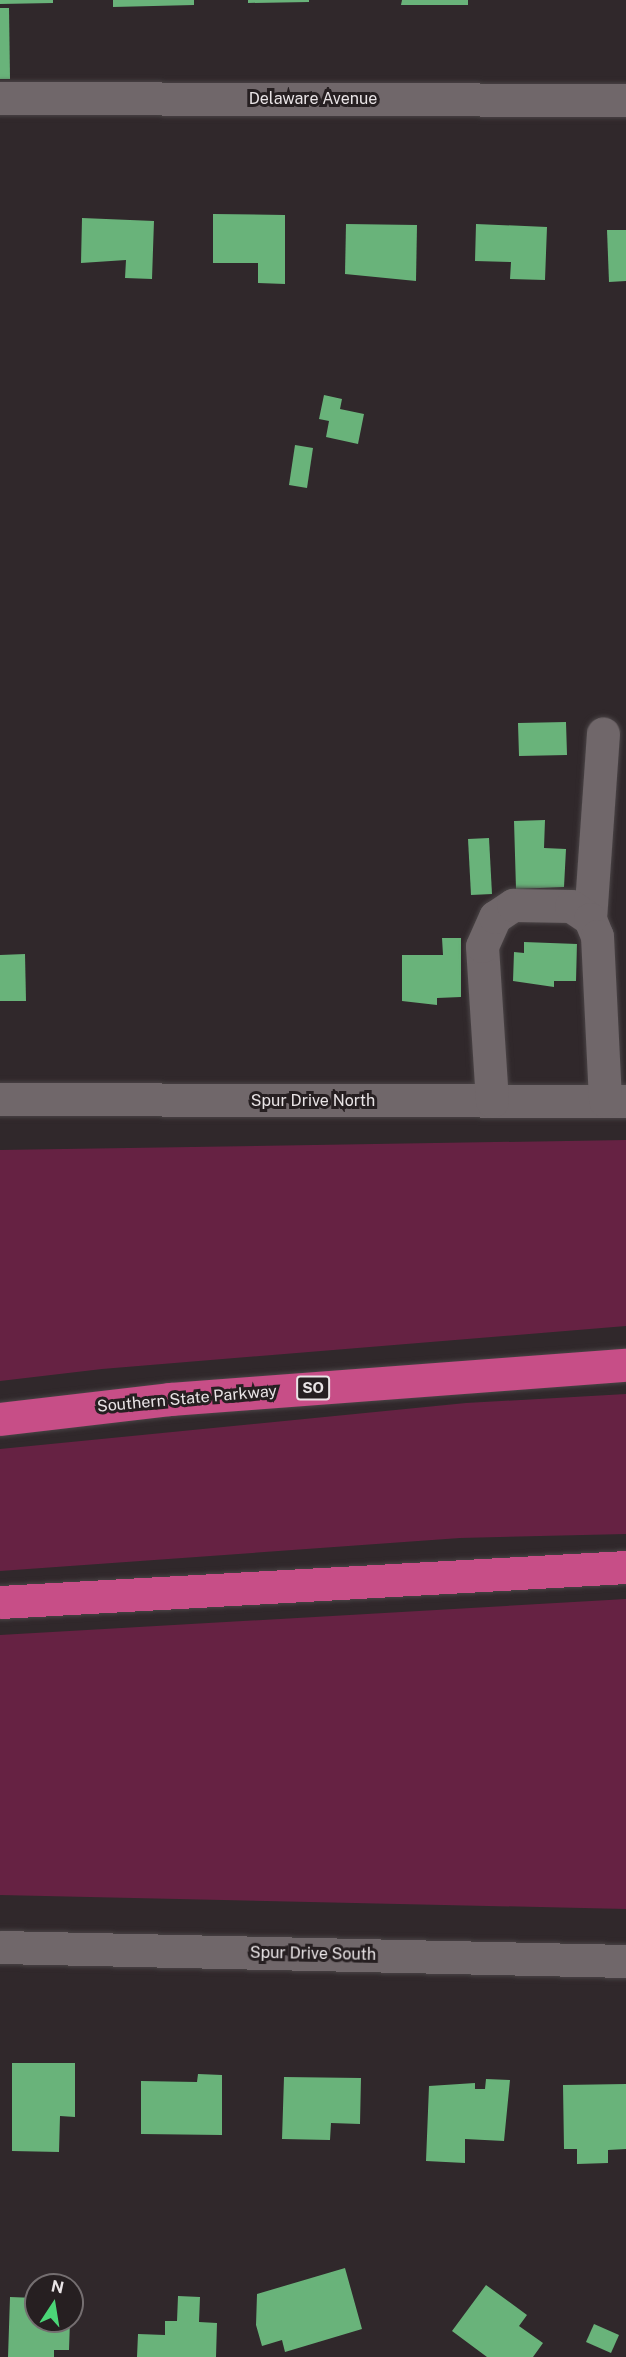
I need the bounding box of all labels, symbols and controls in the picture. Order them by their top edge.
street label: Delaware Avenue [249,89,377,109]
street label: Spur Drive North [251,1091,375,1111]
road number: SO [295,1376,331,1400]
street label: Southern State Parkway [96,1382,278,1416]
street label: Spur Drive South [250,1943,376,1965]
north arrow [24,2273,84,2333]
text: N [49,2276,66,2297]

